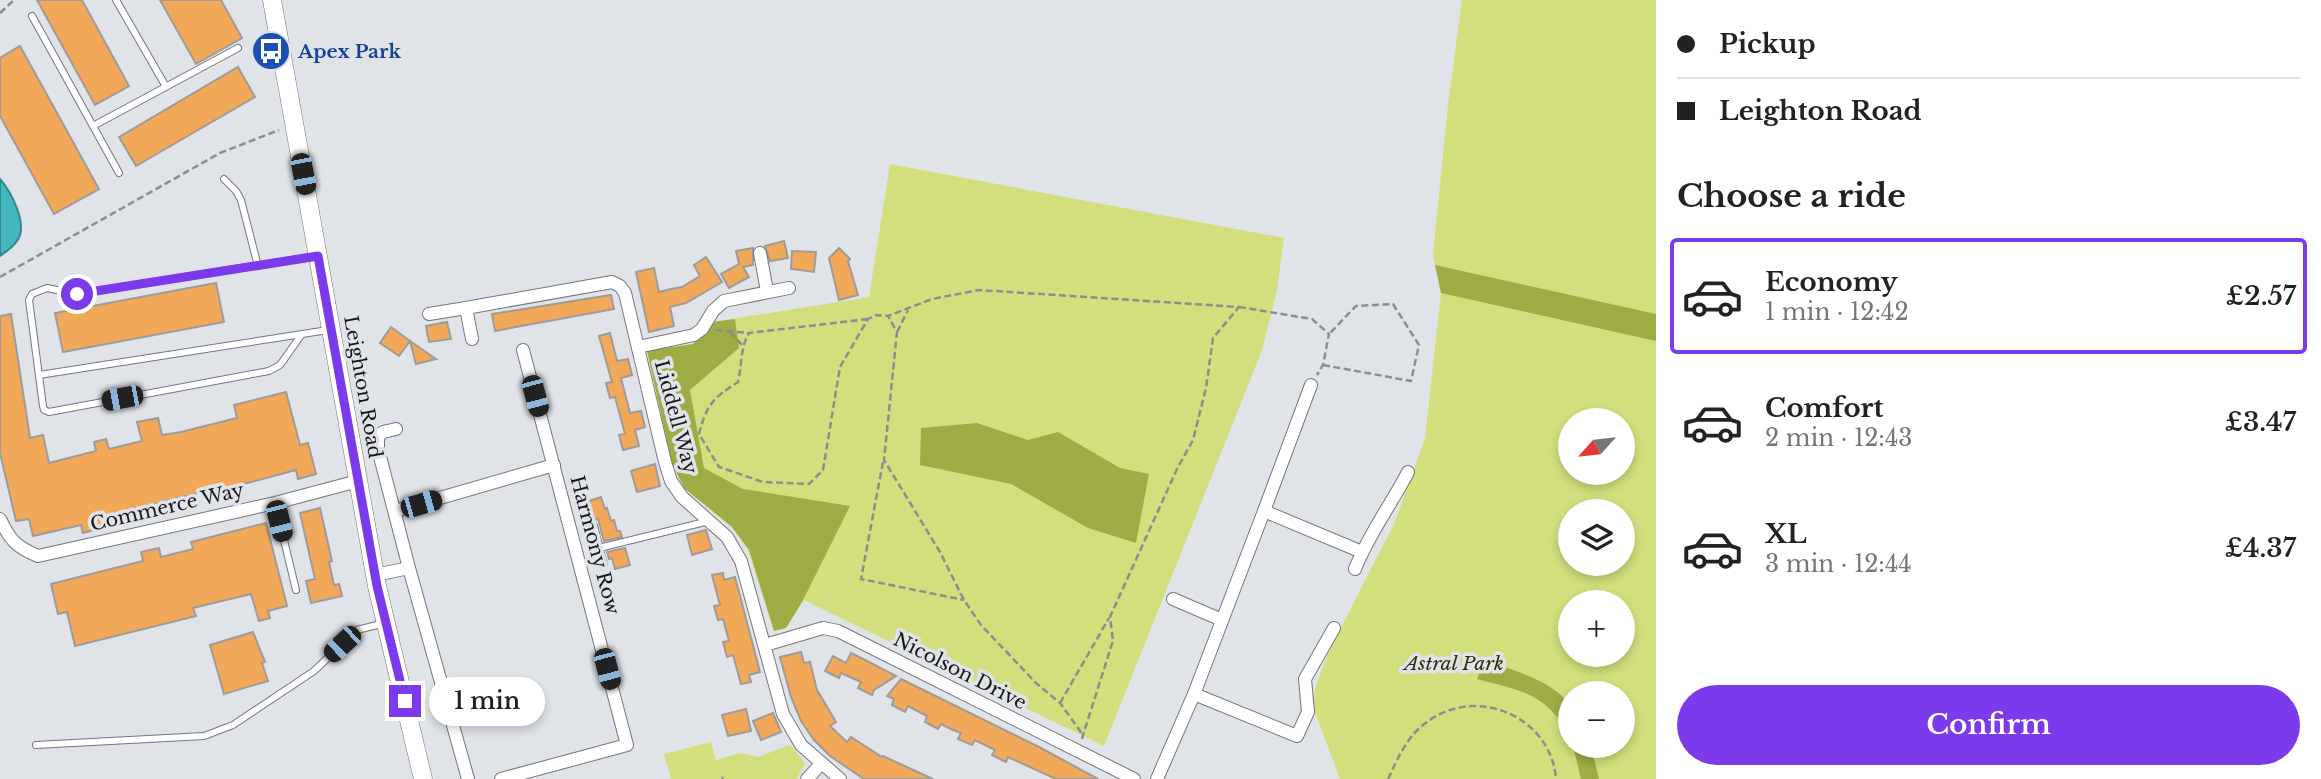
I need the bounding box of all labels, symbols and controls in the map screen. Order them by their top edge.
text: Pickup [1719,28,1816,60]
bus stop icon: Apex Park [250,30,292,72]
place label: Apex Park [297,40,401,63]
text: Leighton Road [1719,95,1922,127]
car [289,151,318,197]
text: Choose a ride [1677,176,1906,216]
icon: car [1681,265,1744,328]
text: Economy [1765,266,1898,298]
route start [61,278,93,310]
text: £2.57 [2226,280,2296,312]
text: 1 min · 12:42 [1765,298,1909,326]
street label: Leighton Road [339,314,387,460]
street label: Liddell Way [650,358,702,476]
car [520,373,551,419]
car [100,384,145,412]
icon: car [1681,391,1744,454]
text: Comfort [1765,392,1883,424]
text: £3.47 [2225,406,2296,438]
north arrow [1558,408,1634,485]
map controls [1558,408,1635,758]
text: 2 min · 12:43 [1765,424,1913,452]
street label: Harmony Row [565,473,625,617]
street label: Commerce Way [88,478,246,536]
car [398,488,445,520]
car [264,498,295,544]
button: layers [1558,499,1635,576]
icon: car [1681,517,1744,580]
text: XL [1765,518,1807,550]
text: £4.37 [2225,532,2296,564]
text: 3 min · 12:44 [1765,550,1912,578]
button: + [1558,590,1635,667]
car [320,622,365,666]
street label: Nicolson Drive [890,628,1030,714]
car [592,646,623,692]
park label: Astral Park [1401,652,1504,675]
callout: 1 min [430,676,545,726]
button: − [1558,681,1635,758]
route end [389,685,421,717]
button: Confirm [1677,685,2300,765]
text: 1 min [454,687,520,715]

